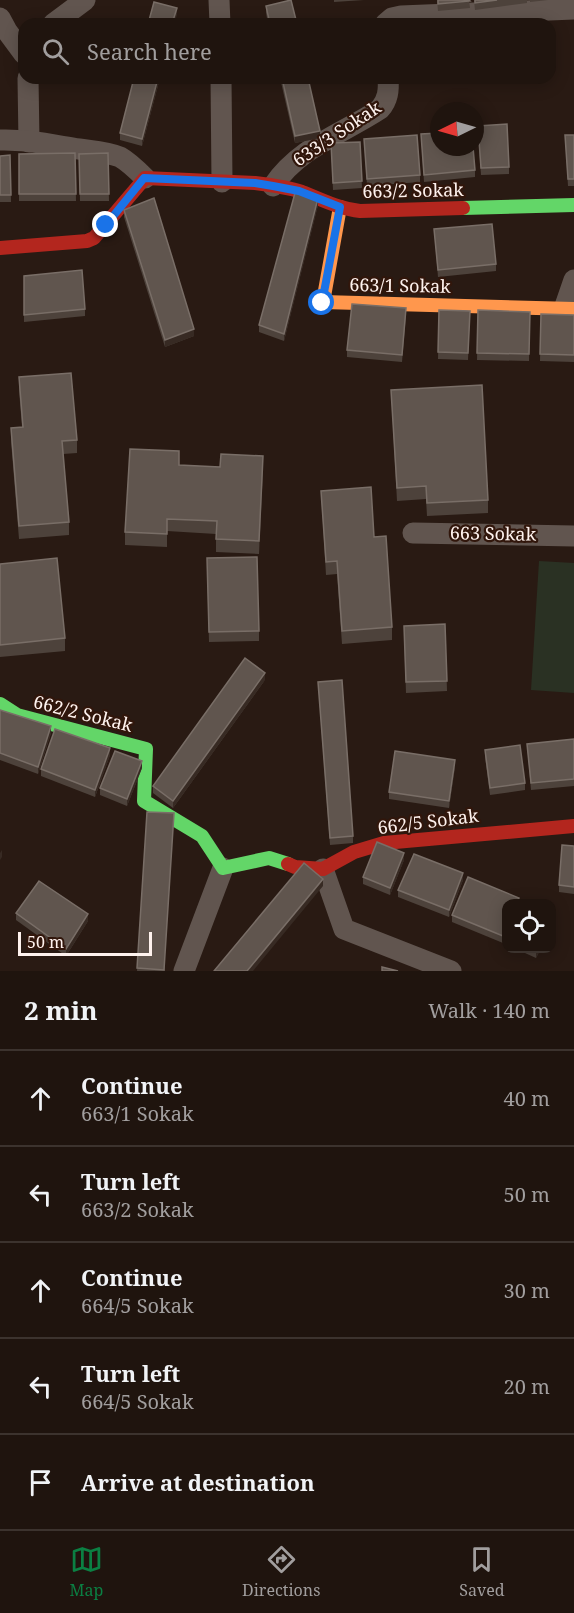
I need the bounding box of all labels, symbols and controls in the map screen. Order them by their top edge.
search box [18,18,556,84]
icon: search [39,35,72,68]
text: Search here [87,36,212,66]
street label: 633/3 Sokak [288,95,386,171]
north arrow [430,102,484,156]
street label: 663/2 Sokak [362,177,464,203]
route end [92,211,118,237]
street label: 663/1 Sokak [349,272,451,298]
route start [308,289,334,315]
street label: 663 Sokak [450,520,537,546]
street label: 662/2 Sokak [31,689,136,737]
street label: 662/5 Sokak [376,803,480,839]
map controls [502,899,556,953]
button: locate [502,899,556,953]
scale bar [18,929,152,956]
text: 50 m [27,931,64,953]
text: 2 min [24,992,98,1028]
text: Walk · 140 m [428,997,550,1024]
text: Continue [81,1070,183,1100]
icon: ahead [24,1082,57,1115]
text: 40 m [504,1085,550,1112]
text: 663/1 Sokak [81,1100,194,1127]
text: Turn left [81,1166,180,1196]
icon: left [24,1178,57,1211]
text: 50 m [504,1181,550,1208]
text: 663/2 Sokak [81,1196,194,1223]
text: Continue [81,1262,183,1292]
icon: ahead [24,1274,57,1307]
text: 30 m [504,1277,550,1304]
text: 664/5 Sokak [81,1292,194,1319]
text: Turn left [81,1358,180,1388]
icon: left [24,1370,57,1403]
text: 20 m [504,1373,550,1400]
text: 664/5 Sokak [81,1388,194,1415]
icon: arrive [24,1466,57,1499]
text: Arrive at destination [81,1467,315,1497]
tab: Map [69,1543,103,1601]
tab: Directions [242,1543,320,1601]
tab: Saved [459,1543,505,1601]

